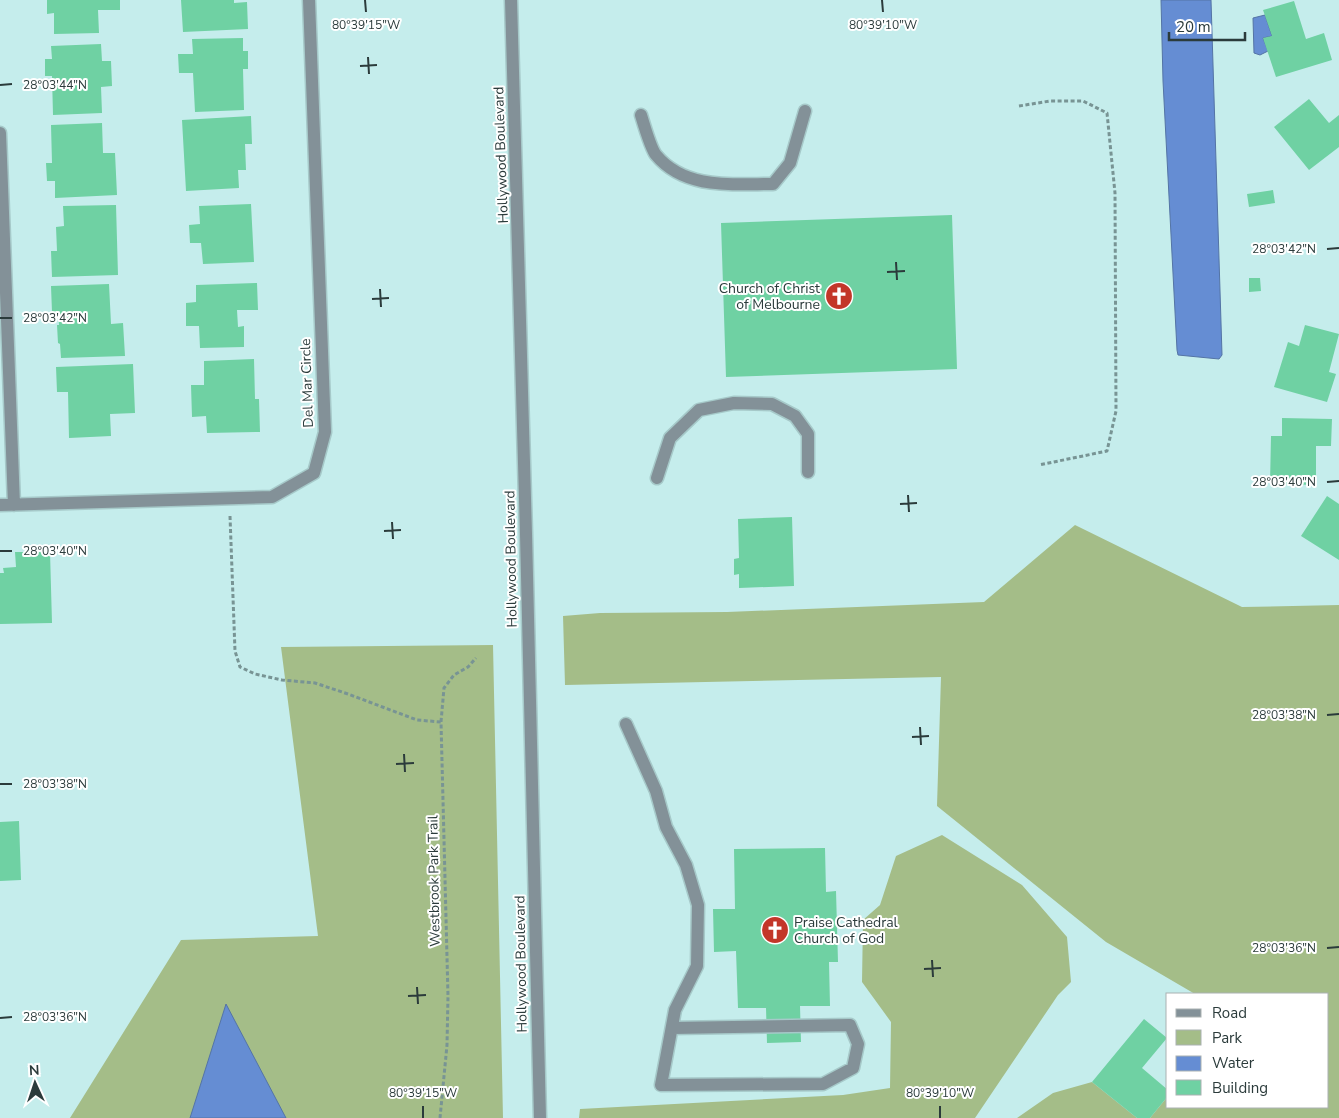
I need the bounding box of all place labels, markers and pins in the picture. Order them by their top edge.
place label: Church of Christ of Melbourne [719,279,820,314]
church icon: Church of Christ of Melbourne [824,281,854,311]
place label: Praise Cathedral Church of God [794,913,899,948]
church icon: Praise Cathedral Church of God [760,915,790,945]

